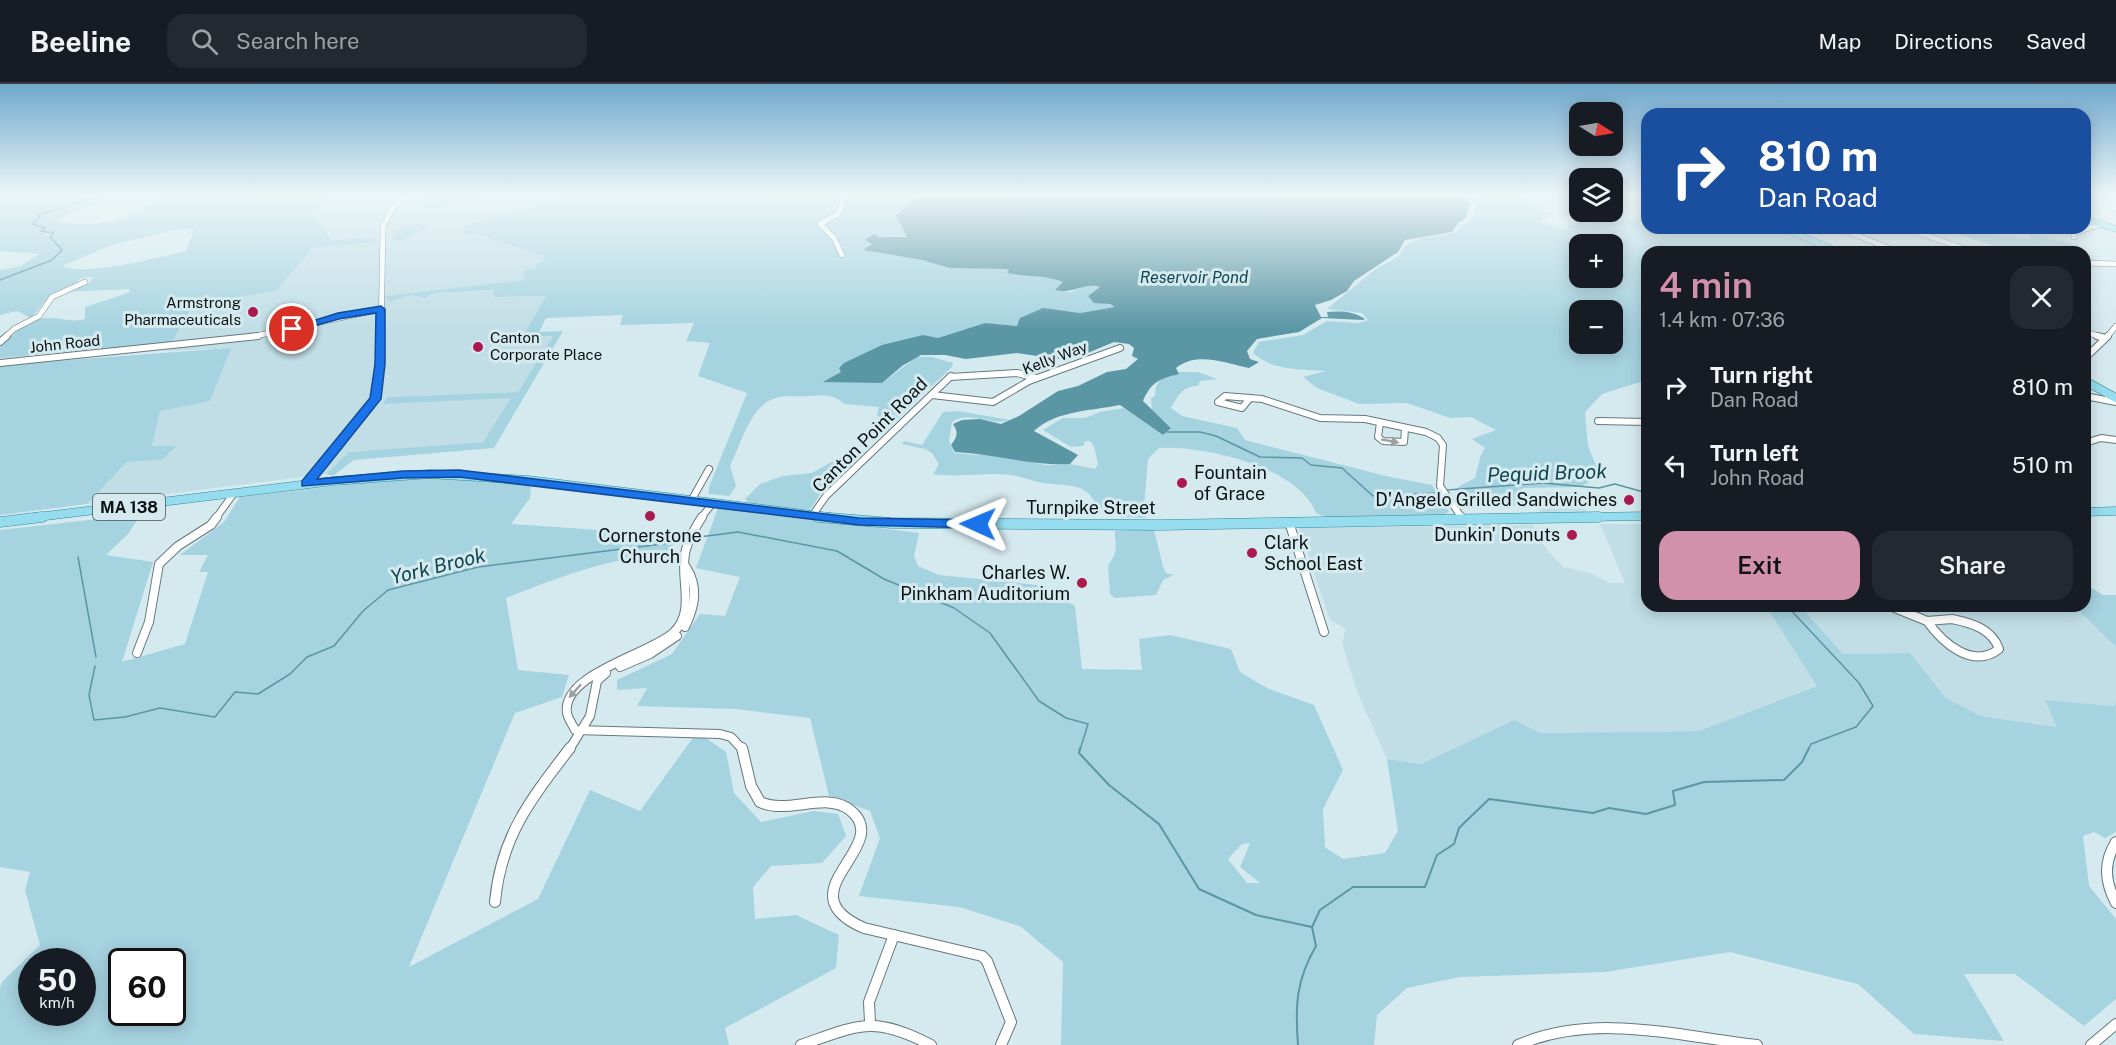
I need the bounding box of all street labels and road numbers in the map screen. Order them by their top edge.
street label: John Road [29,331,101,356]
street label: Kelly Way [1020,337,1090,378]
street label: Canton Point Road [808,373,932,497]
road number: MA 138 [93,494,165,520]
street label: Turnpike Street [1026,497,1156,518]

